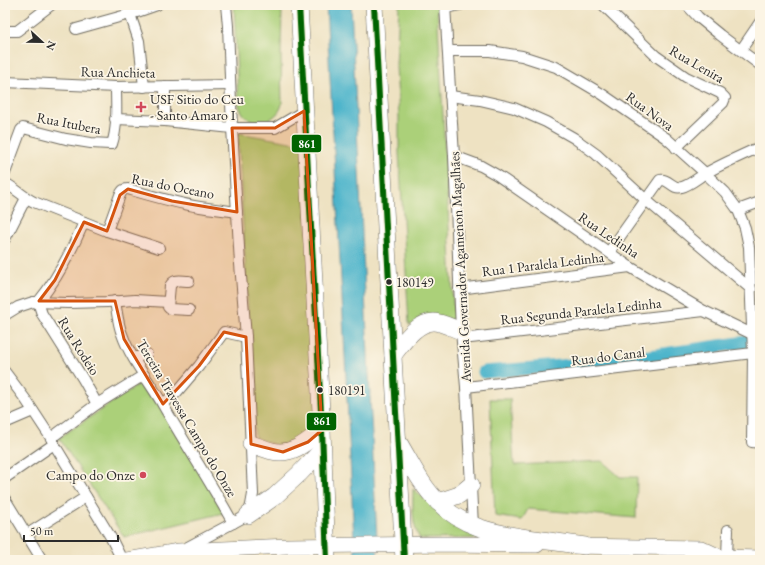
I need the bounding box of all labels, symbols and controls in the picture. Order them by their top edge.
north arrow [22,22,62,62]
text: N [43,39,59,53]
street label: Rua Lenira [666,41,728,87]
street label: Rua Anchieta [81,62,156,82]
street label: Rua Nova [622,88,678,135]
place label: USF Sitio do Ceu - Santo Amaro I [150,90,245,124]
marker: USF Sitio do Ceu - Santo Amaro I [135,101,147,113]
street label: Rua Itubera [35,108,103,138]
line badge: 861 [291,134,322,153]
text: 861 [298,137,316,151]
street label: Avenida Governador Agamenon Magalhães [445,150,475,384]
street label: Rua do Oceano [130,169,216,203]
street label: Rua Ledinha [575,208,643,262]
street label: Rua 1 Paralela Ledinha [481,248,606,280]
place label: 180149 [396,274,434,291]
marker: 180149 [384,277,394,287]
street label: Rua Segunda Paralela Ledinha [500,294,663,328]
street label: Rua Rodeio [54,313,104,379]
street label: Terceira Travessa Campo do Onze [133,336,242,501]
street label: Rua do Canal [570,342,647,369]
place label: 180191 [328,382,365,399]
marker: 180191 [315,385,325,395]
line badge: 861 [306,412,337,431]
text: 861 [313,414,331,428]
place label: Campo do Onze [46,466,136,484]
marker: Campo do Onze [138,470,148,480]
scale bar [24,517,118,543]
text: 50 m [30,523,54,539]

